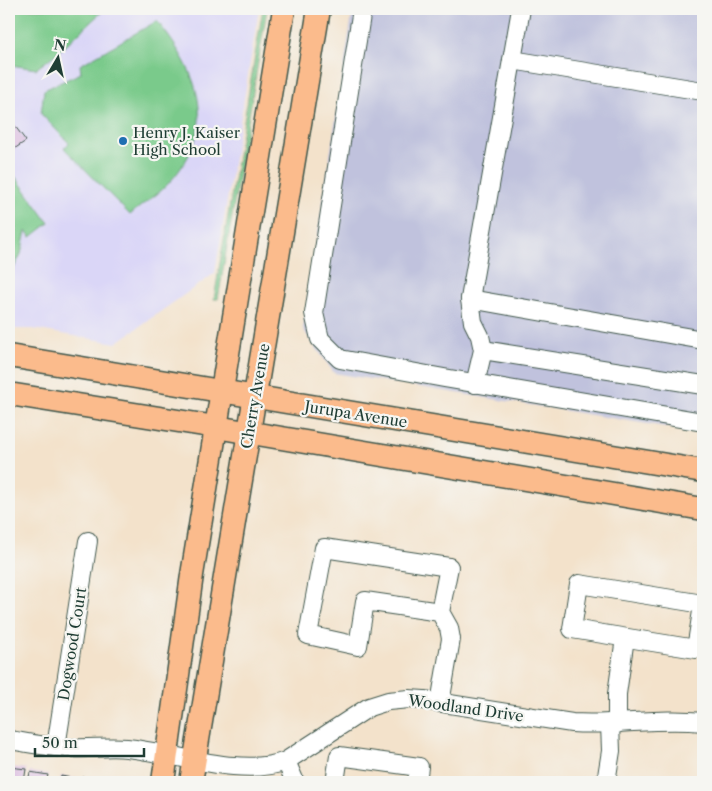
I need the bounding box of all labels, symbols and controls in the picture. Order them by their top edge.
north arrow [32,32,82,82]
text: N [53,35,67,55]
place label: Henry J. Kaiser High School [133,123,241,159]
marker: Henry J. Kaiser High School [117,135,129,147]
street label: Cherry Avenue [236,342,274,450]
street label: Jurupa Avenue [301,396,409,431]
street label: Dogwood Court [54,585,90,702]
street label: Woodland Drive [406,690,525,726]
scale bar [35,726,144,758]
text: 50 m [42,733,78,752]

